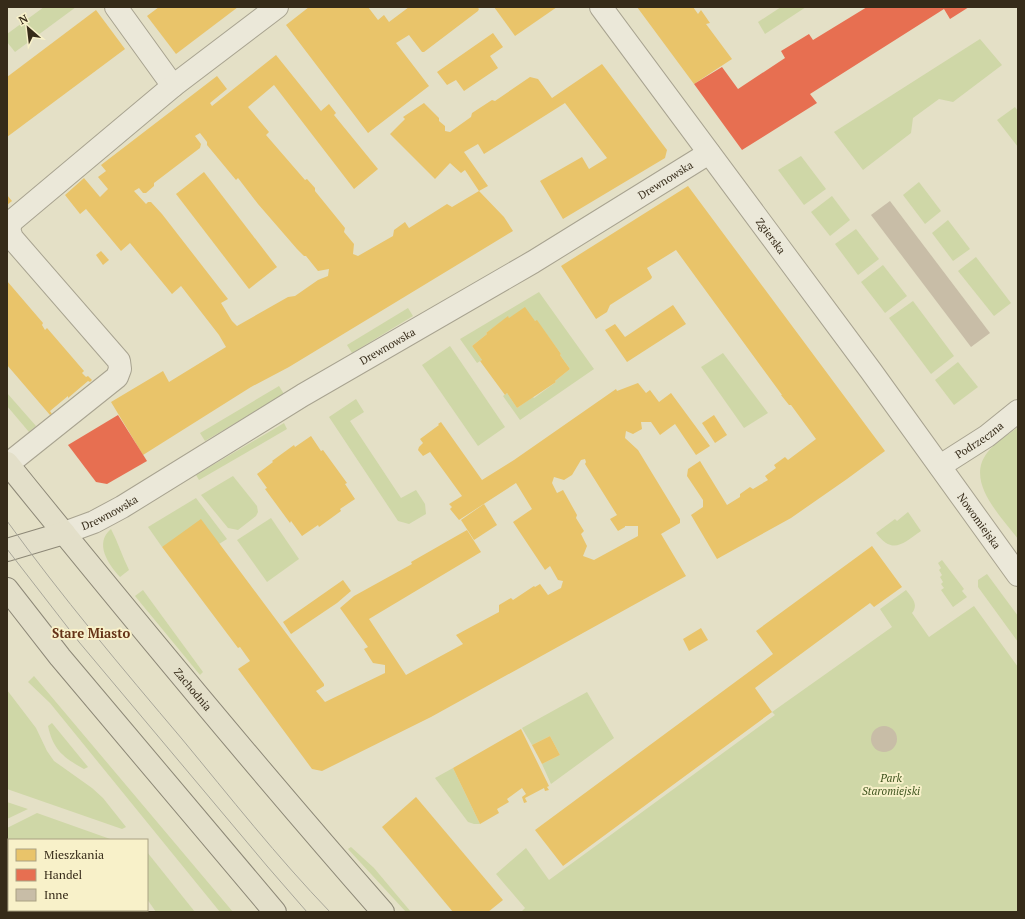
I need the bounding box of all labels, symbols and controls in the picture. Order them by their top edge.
north arrow [8,8,48,48]
text: N [16,11,31,27]
street label: Drewnowska [635,157,696,202]
street label: Zgierska [753,215,789,257]
street label: Drewnowska [357,324,418,368]
street label: Podrzeczna [952,418,1007,462]
street label: Nowomiejska [954,490,1004,552]
street label: Drewnowska [79,492,141,533]
district label: Stare Miasto [52,624,130,642]
street label: Zachodnia [171,665,215,714]
park label: Park Staromiejski [862,771,920,798]
legend [8,839,148,911]
text: Mieszkania [44,847,104,862]
text: Handel [44,867,83,882]
text: Inne [44,887,69,902]

